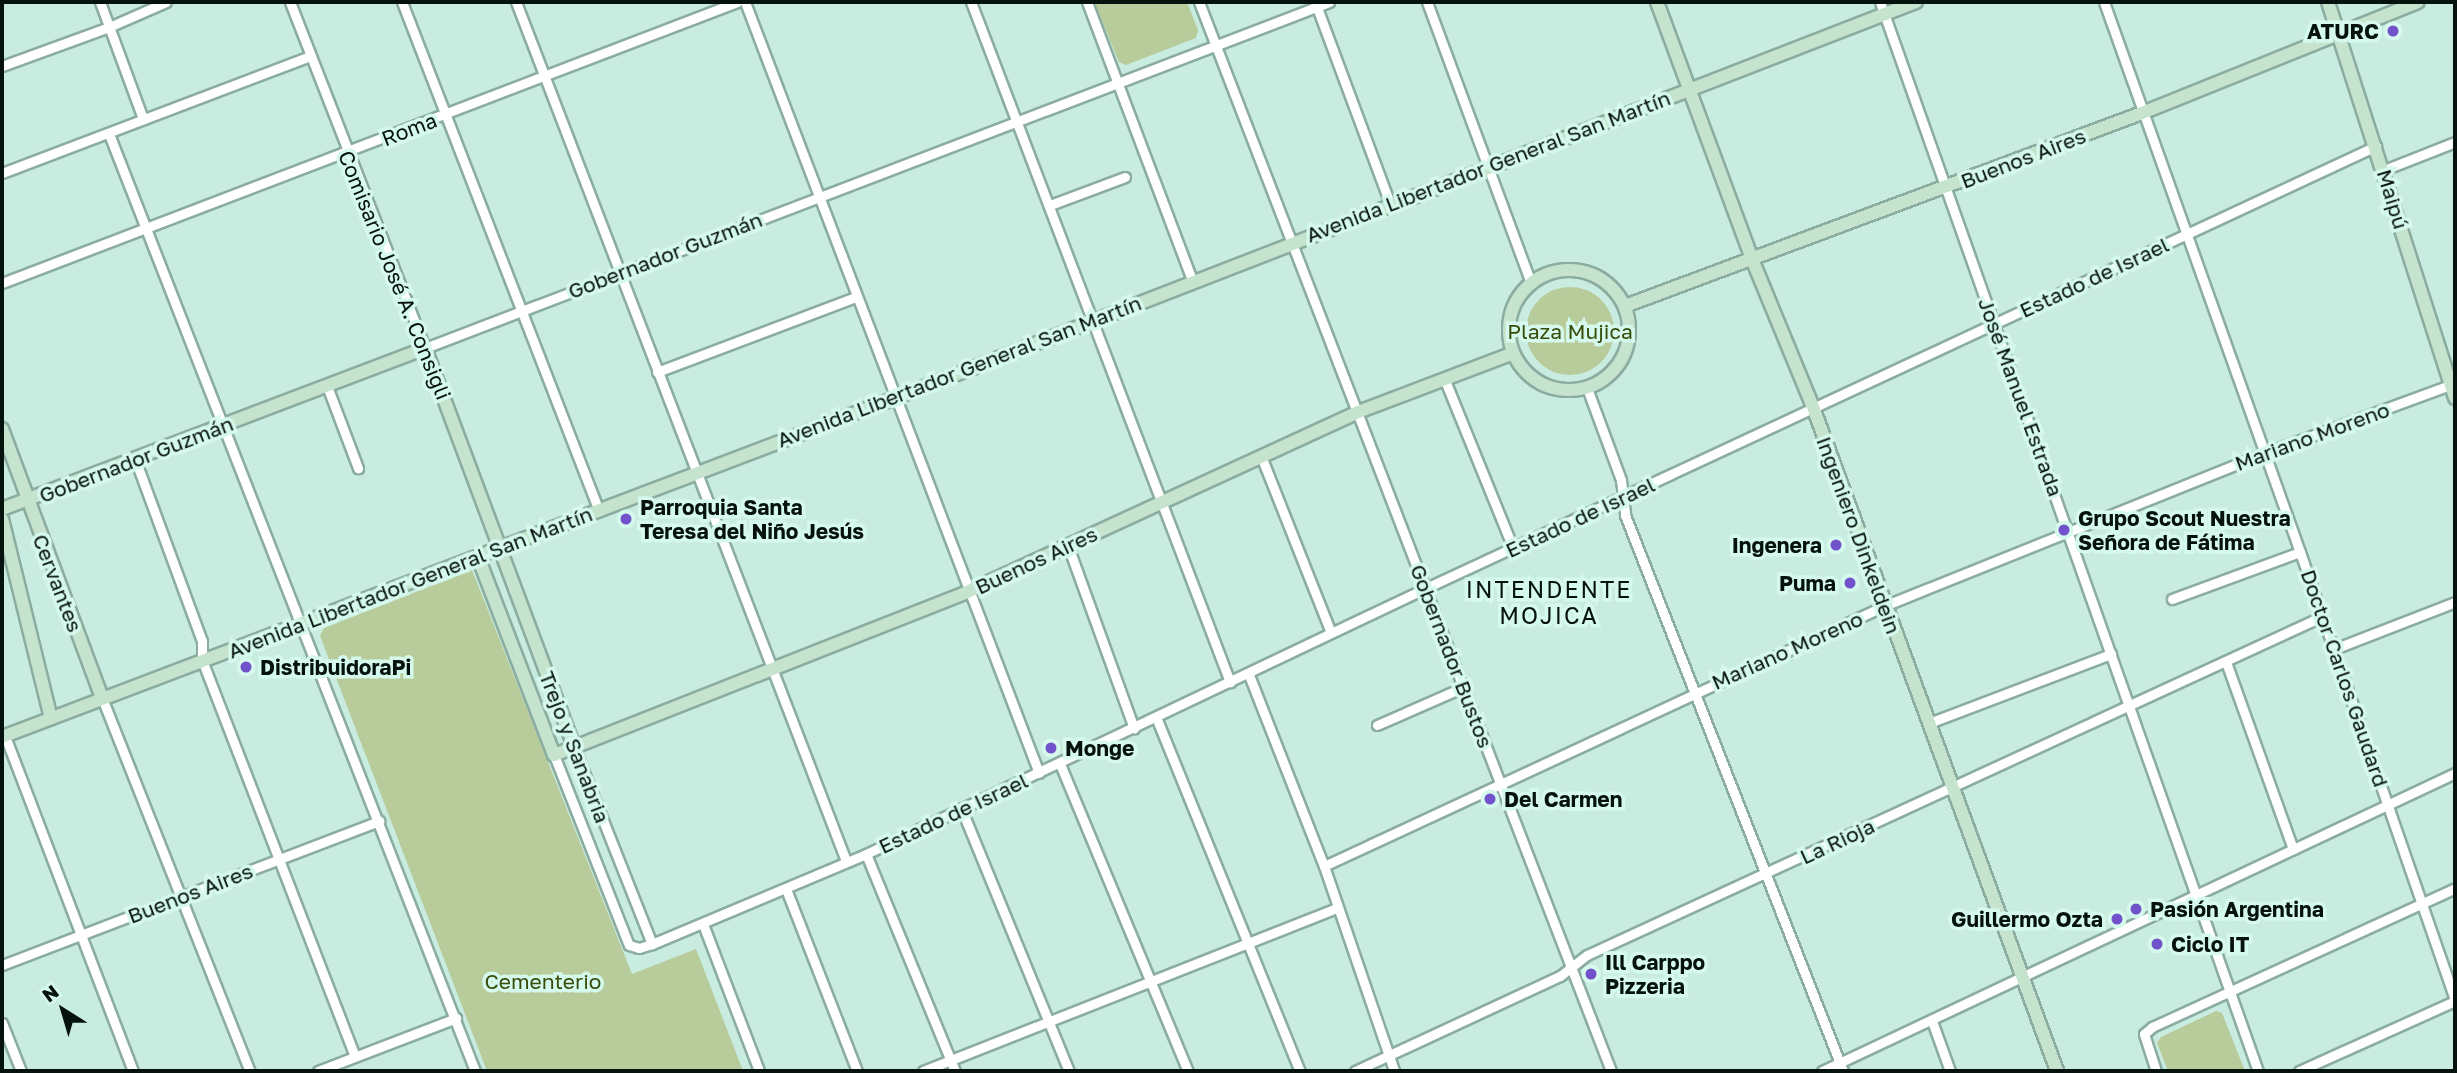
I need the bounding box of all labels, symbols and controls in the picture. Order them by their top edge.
place label: ATURC [2307,18,2379,44]
marker: ATURC [2385,23,2401,39]
street label: Avenida Libertador General San Martín [1302,85,1674,247]
street label: Roma [378,107,440,151]
street label: Buenos Aires [1957,123,2089,193]
street label: Comisario José A. Consigli [333,147,457,403]
street label: Maipú [2372,166,2414,232]
street label: Gobernador Guzmán [564,206,766,304]
street label: Estado de Israel [2015,231,2173,323]
street label: Avenida Libertador General San Martín [773,290,1145,452]
street label: José Manuel Estrada [1973,294,2069,500]
park label: Plaza Mujica [1507,318,1633,344]
street label: Mariano Moreno [2231,396,2393,476]
street label: Gobernador Guzmán [35,410,237,508]
street label: Ingeniero Dinkeldein [1812,433,1906,637]
street label: Estado de Israel [1501,471,1659,563]
place label: Parroquia Santa Teresa del Niño Jesús [640,494,864,544]
street label: Avenida Libertador General San Martín [224,501,596,663]
place label: Grupo Scout Nuestra Señora de Fátima [2078,505,2291,555]
marker: Parroquia Santa Teresa del Niño Jesús [618,511,634,527]
street label: Buenos Aires [971,521,1101,599]
marker: Grupo Scout Nuestra Señora de Fátima [2056,522,2072,538]
street label: Cervantes [28,531,88,635]
place label: Ingenera [1732,532,1822,558]
marker: Ingenera [1828,537,1844,553]
street label: Gobernador Bustos [1405,561,1499,751]
street label: Doctor Carlos Gaudard [2296,566,2394,790]
place label: Puma [1779,570,1836,596]
district label: INTENDENTE MOJICA [1467,575,1631,629]
marker: Puma [1842,575,1858,591]
street label: Mariano Moreno [1708,605,1866,695]
place label: DistribuidoraPi [260,654,411,680]
marker: DistribuidoraPi [238,659,254,675]
street label: Trejo y Sanabria [534,668,616,826]
place label: Monge [1065,735,1134,761]
marker: Monge [1043,740,1059,756]
street label: Estado de Israel [874,767,1032,859]
place label: Del Carmen [1504,786,1622,812]
marker: Del Carmen [1482,791,1498,807]
street label: La Rioja [1796,813,1878,869]
street label: Buenos Aires [124,858,256,928]
place label: Pasión Argentina [2150,896,2324,922]
marker: Pasión Argentina [2128,901,2144,917]
place label: Guillermo Ozta [1951,906,2103,932]
marker: Guillermo Ozta [2109,911,2125,927]
place label: Ciclo IT [2171,931,2249,957]
marker: Ciclo IT [2149,936,2165,952]
place label: Ill Carppo Pizzeria [1605,949,1705,999]
marker: Ill Carppo Pizzeria [1583,966,1599,982]
park label: Cementerio [485,968,601,994]
north arrow [28,975,98,1045]
text: N [37,979,63,1006]

